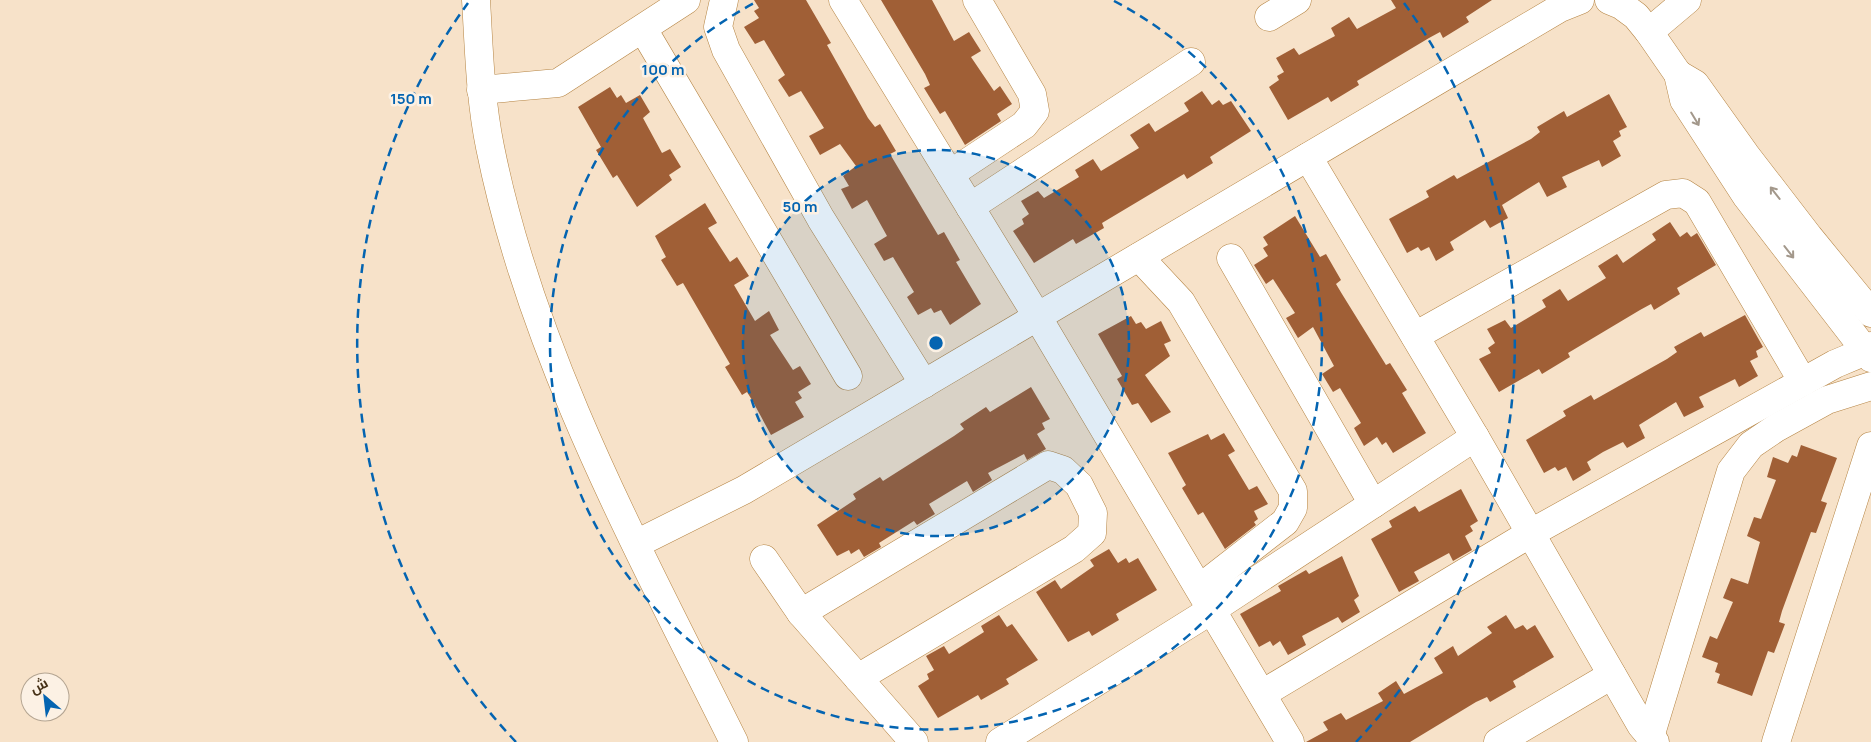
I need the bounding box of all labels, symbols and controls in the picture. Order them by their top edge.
text: 100 m [642,59,684,80]
text: 150 m [390,88,432,109]
one-way arrow [1691,112,1701,126]
one-way arrow [1769,187,1780,200]
text: 50 m [782,196,818,217]
one-way arrow [1784,245,1794,259]
centre of rings [927,334,945,352]
north arrow [20,672,70,722]
text: ش [26,672,51,698]

